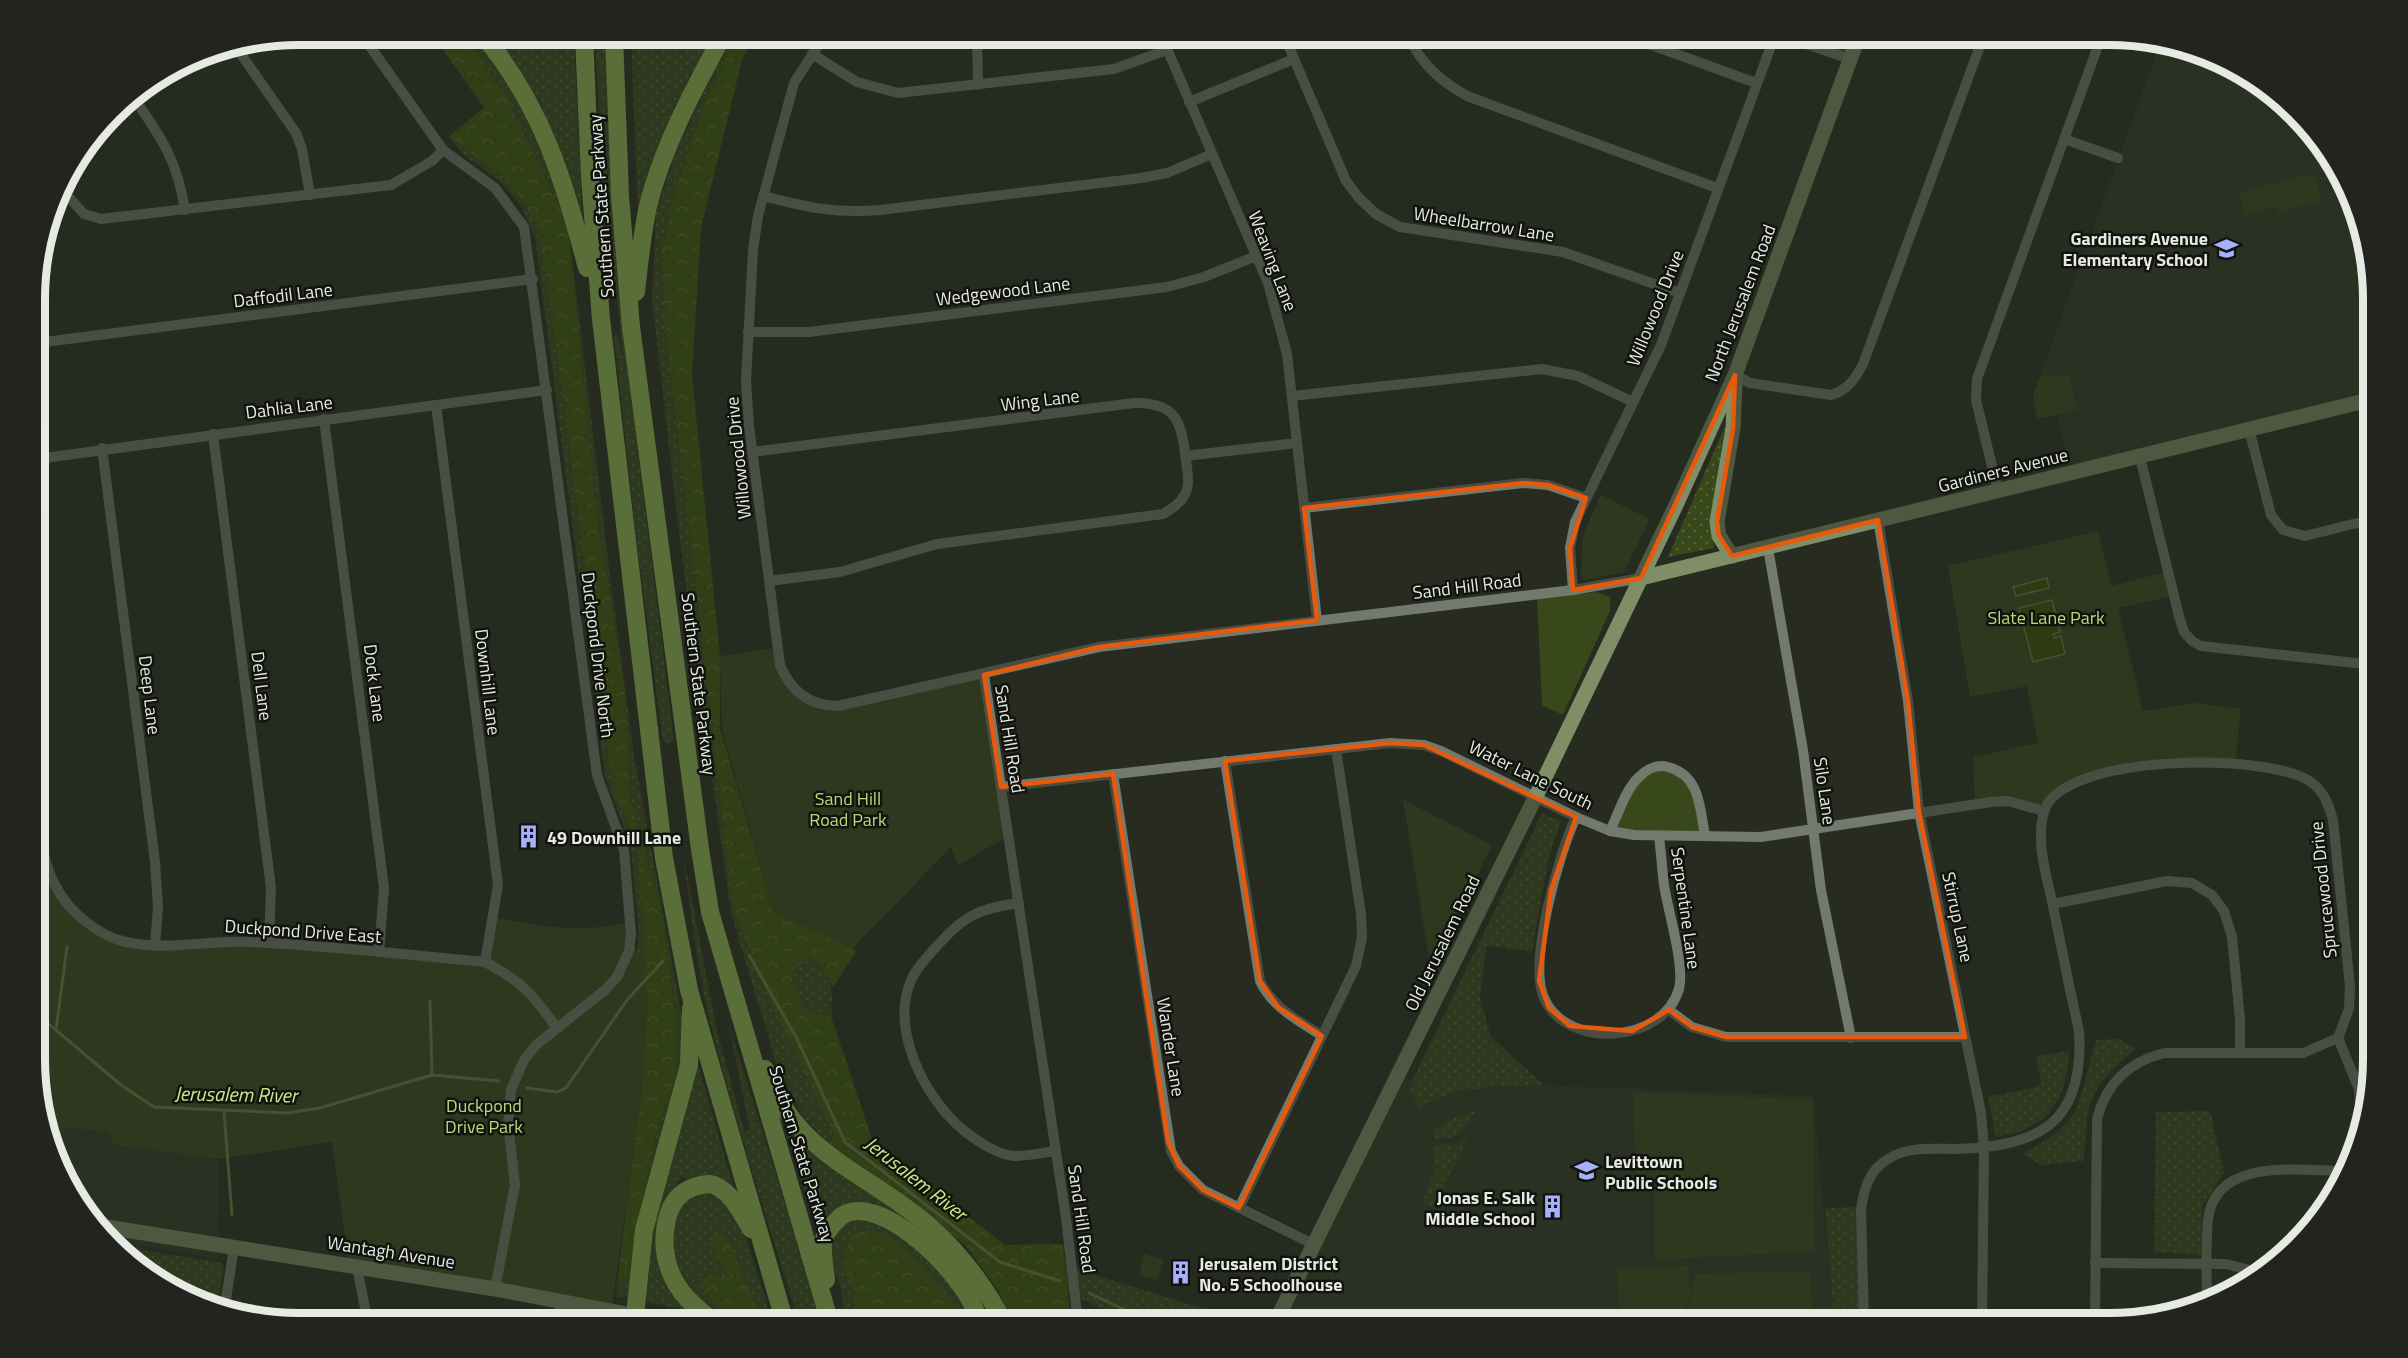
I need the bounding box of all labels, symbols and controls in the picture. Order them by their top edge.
street label: Southern State Parkway [581,113,621,299]
street label: Wheelbarrow Lane [1412,200,1556,248]
street label: Weaving Lane [1241,207,1305,315]
street label: North Jerusalem Road [1698,221,1782,385]
place label: Gardiners Avenue Elementary School [2063,225,2208,273]
school or university icon: Gardiners Avenue Elementary School [2213,235,2239,261]
street label: Willowood Drive [1619,246,1691,370]
street label: Wedgewood Lane [934,269,1072,313]
street label: Daffodil Lane [232,276,334,314]
street label: Wing Lane [999,382,1081,418]
street label: Dahlia Lane [244,388,334,426]
street label: Willowood Drive [718,395,758,521]
street label: Gardiners Avenue [1935,441,2071,499]
street label: Sand Hill Road [1411,566,1523,606]
street label: Duckpond Drive North [574,571,622,739]
street label: Southern State Parkway [674,591,724,777]
park label: Slate Lane Park [1987,604,2105,631]
street label: Downhill Lane [468,627,508,737]
street label: Dock Lane [357,643,393,723]
street label: Dell Lane [244,650,280,722]
street label: Deep Lane [132,654,168,736]
street label: Sand Hill Road [988,683,1032,795]
street label: Water Lane South [1464,733,1598,817]
street label: Silo Lane [1807,756,1843,826]
park label: Sand Hill Road Park [809,785,887,833]
street label: Sprucewood Drive [2302,820,2344,960]
building icon: 49 Downhill Lane [516,824,542,850]
place label: 49 Downhill Lane [547,824,681,851]
street label: Serpentine Lane [1664,845,1708,971]
street label: Stirrup Lane [1935,869,1981,965]
street label: Old Jerusalem Road [1397,871,1487,1015]
street label: Duckpond Drive East [224,912,383,950]
street label: Wander Lane [1150,996,1192,1098]
street label: Southern State Parkway [762,1062,842,1246]
water label: Jerusalem River [174,1077,300,1111]
park label: Duckpond Drive Park [445,1092,523,1140]
water label: Jerusalem River [858,1128,976,1230]
place label: Levittown Public Schools [1605,1148,1717,1196]
school or university icon: Levittown Public Schools [1574,1158,1600,1184]
street label: Sand Hill Road [1061,1163,1103,1275]
place label: Jonas E. Salk Middle School [1425,1184,1536,1232]
building icon: Jonas E. Salk Middle School [1540,1194,1566,1220]
street label: Wantagh Avenue [325,1229,457,1275]
place label: Jerusalem District No. 5 Schoolhouse [1199,1250,1343,1298]
building icon: Jerusalem District No. 5 Schoolhouse [1168,1260,1194,1286]

